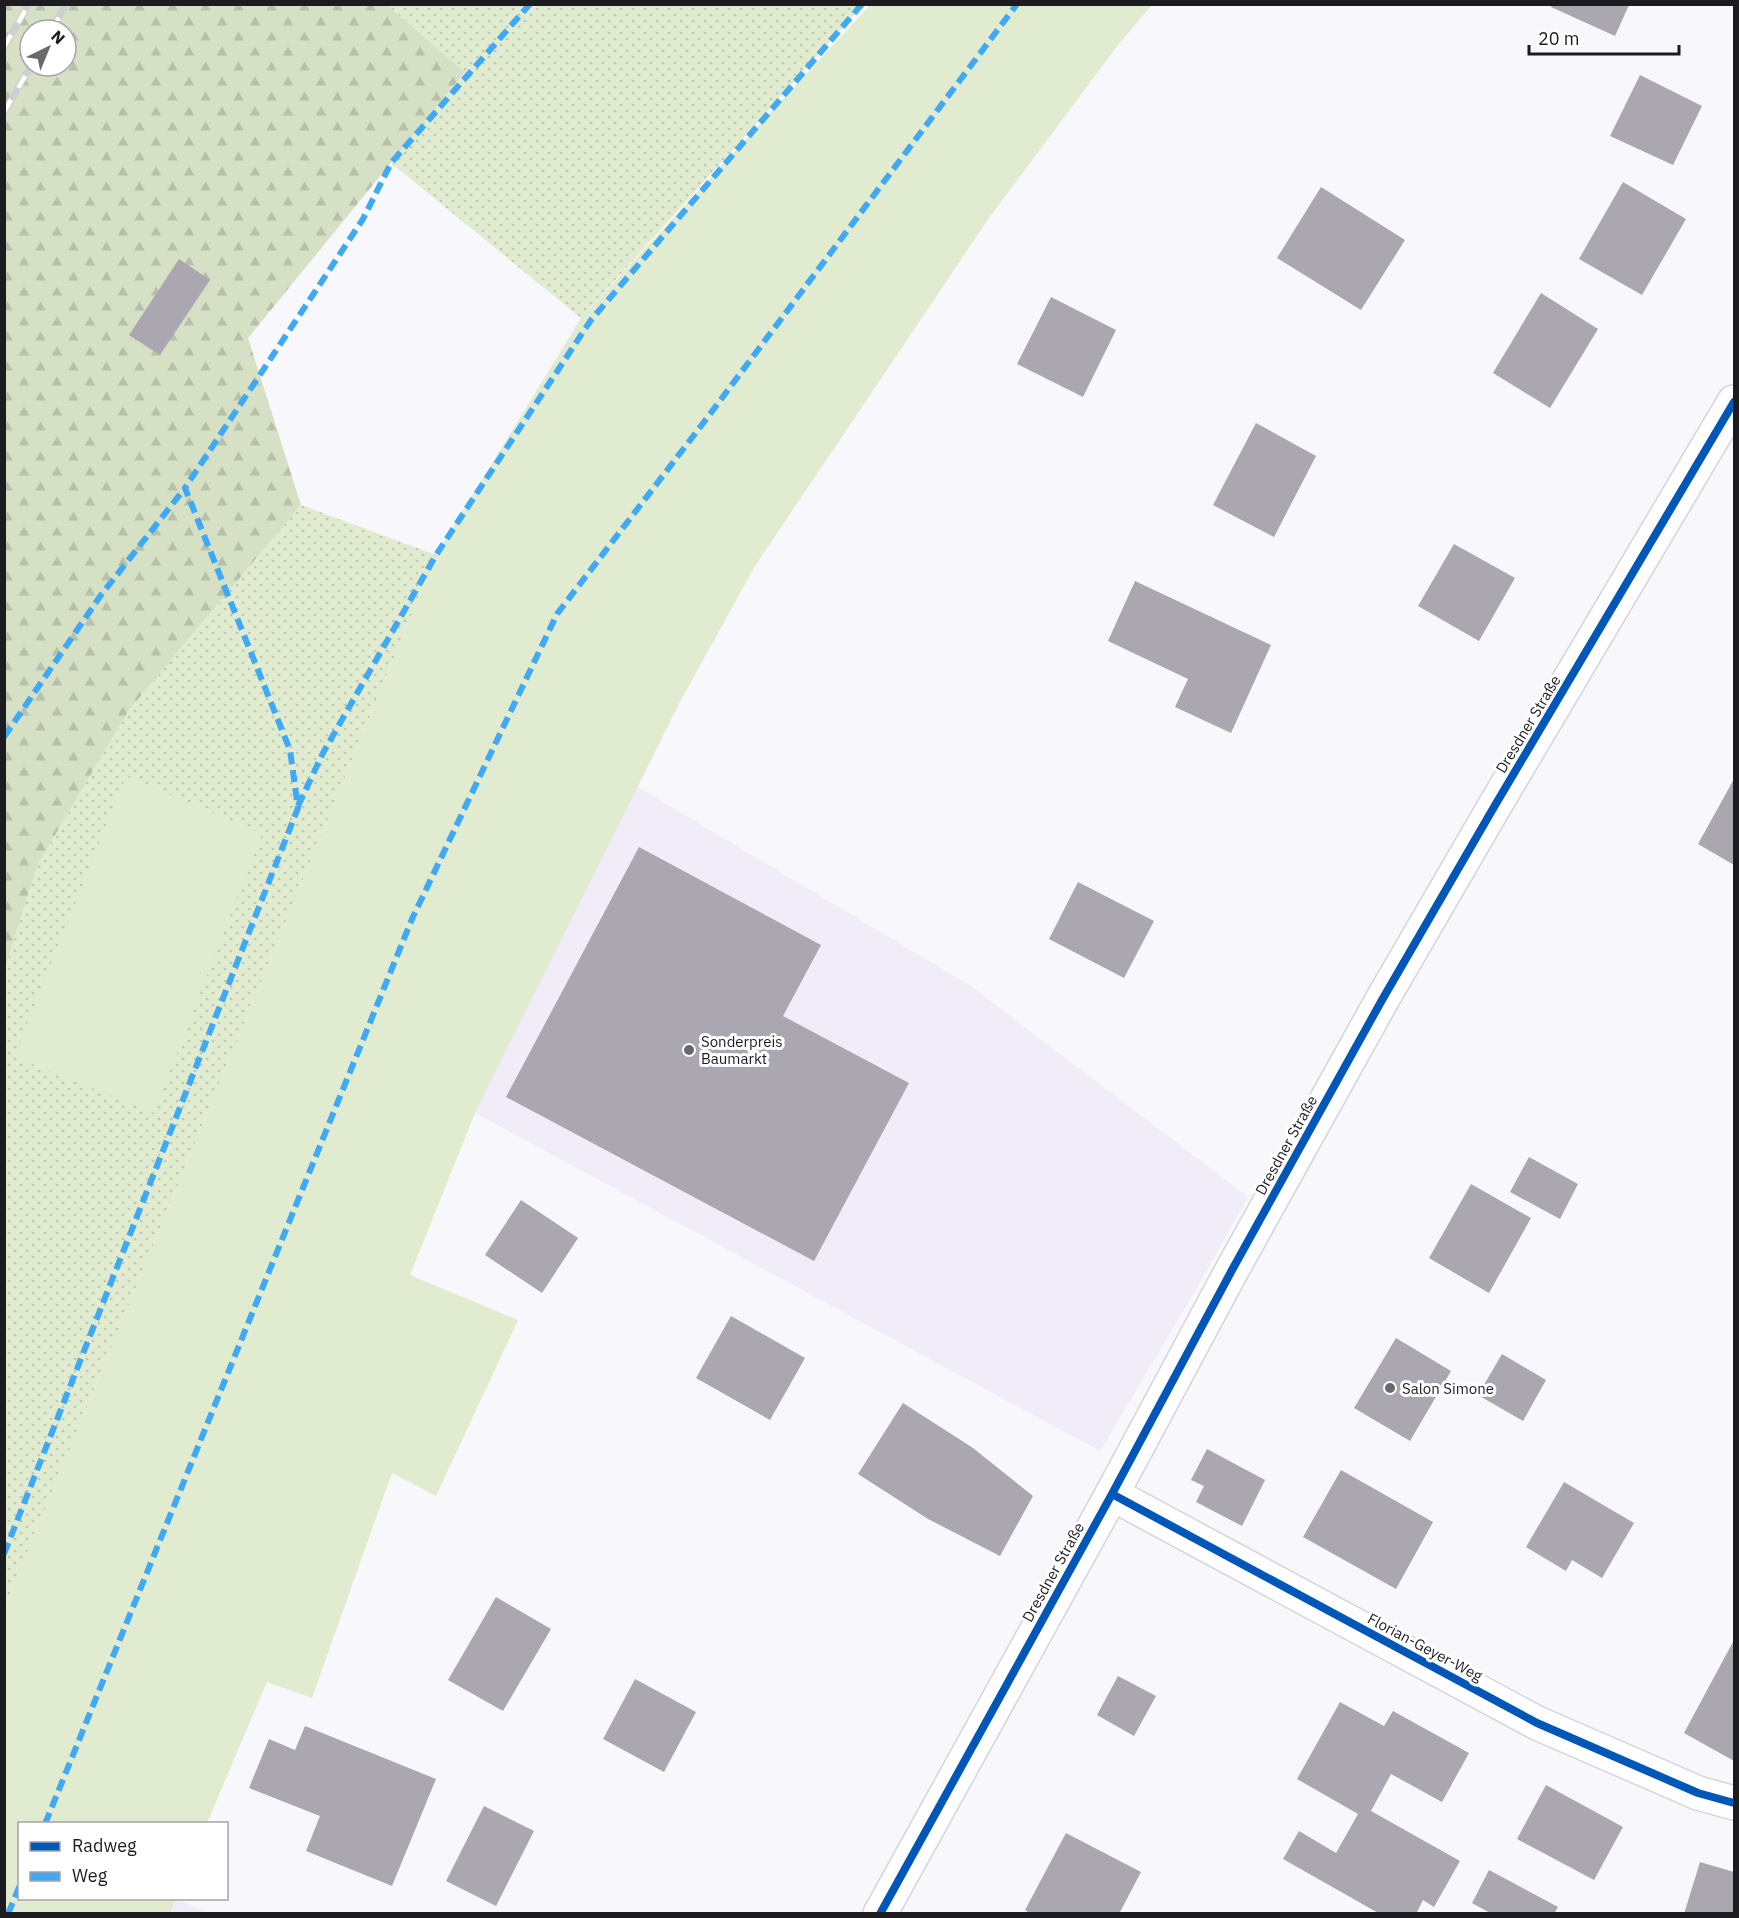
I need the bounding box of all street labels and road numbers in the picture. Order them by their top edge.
street label: Dresdner Straße [1491,672,1565,776]
street label: Dresdner Straße [1251,1092,1321,1198]
street label: Dresdner Straße [1018,1519,1088,1625]
street label: Florian-Geyer-Weg [1364,1609,1486,1685]

